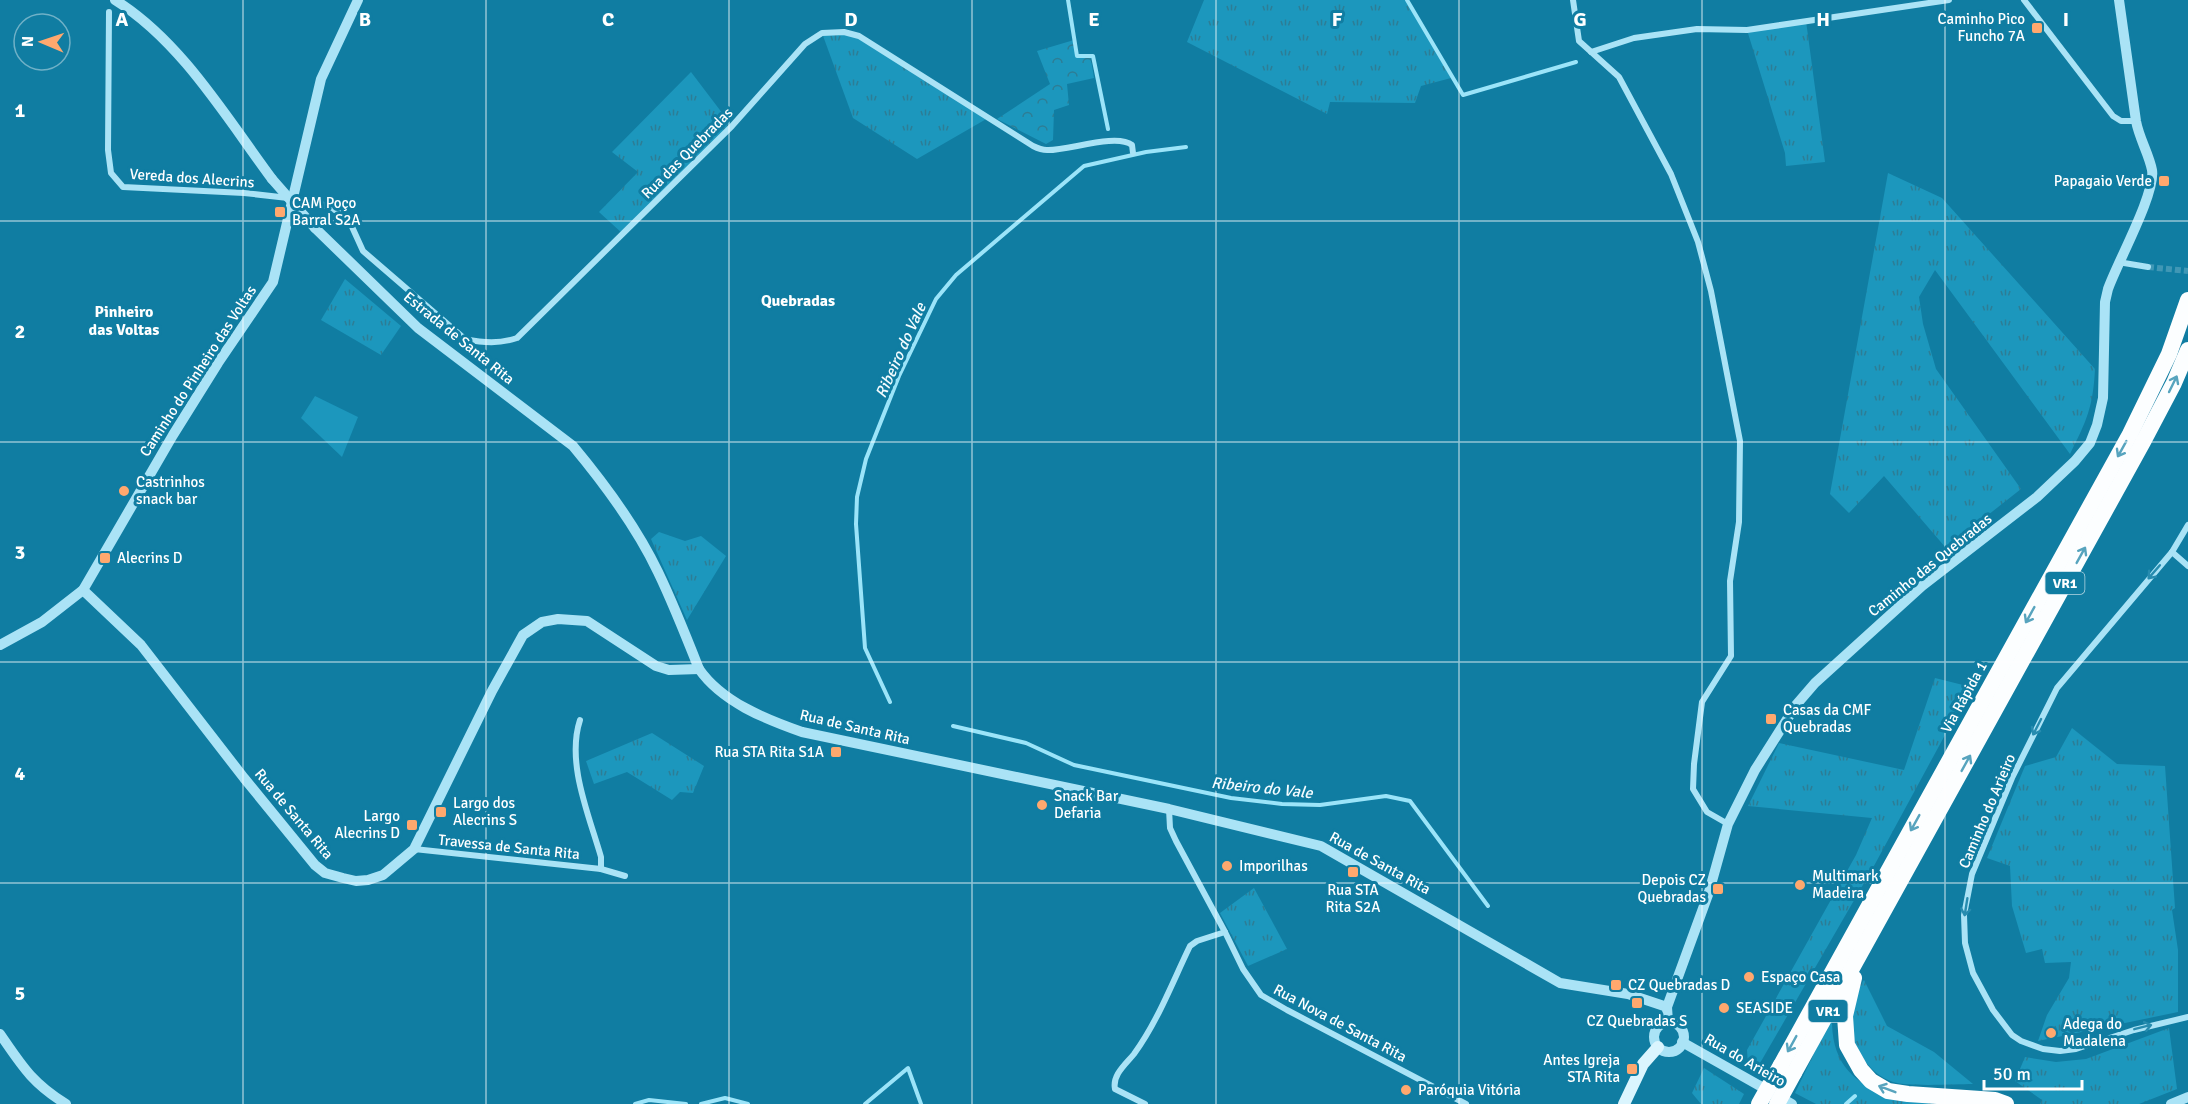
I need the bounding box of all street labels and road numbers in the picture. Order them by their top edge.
street label: Rua das Quebradas [638,103,737,202]
street label: Vereda dos Alecrins [129,165,255,191]
street label: Caminho do Pinheiro das Voltas [136,282,260,460]
street label: Estrada de Santa Rita [400,288,518,388]
street label: Caminho das Quebradas [1865,509,1996,620]
road number: VR1 [2046,572,2084,594]
street label: Via Rápida 1 [1937,658,1991,736]
street label: Rua de Santa Rita [798,706,912,748]
street label: Caminho do Arieiro [1955,751,2019,871]
street label: Rua de Santa Rita [251,765,337,863]
street label: Rua de Santa Rita [1326,828,1434,898]
street label: Travessa de Santa Rita [437,831,581,863]
street label: Rua Nova de Santa Rita [1270,980,1410,1066]
road number: VR1 [1808,1000,1848,1022]
street label: Rua do Arieiro [1701,1030,1789,1091]

